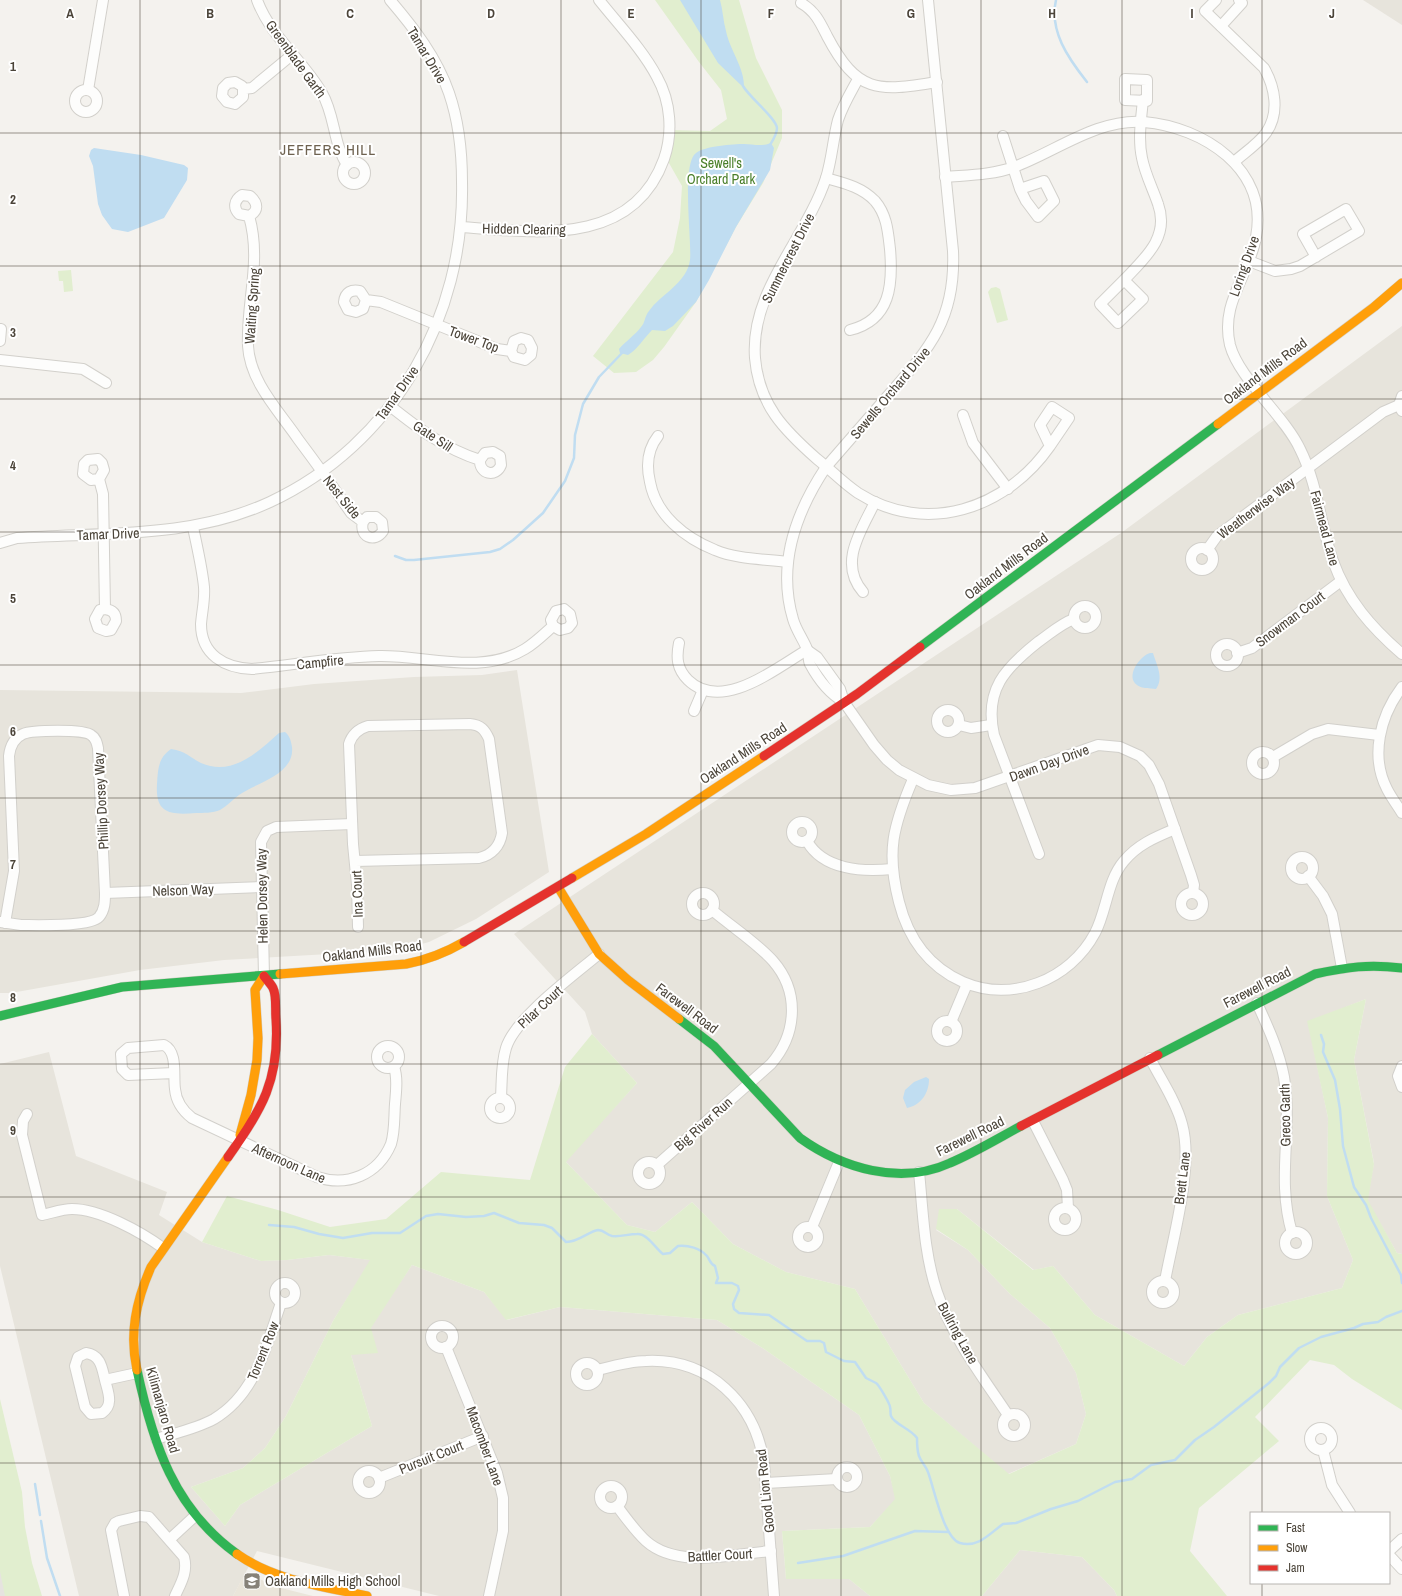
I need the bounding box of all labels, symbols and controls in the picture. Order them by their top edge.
text: A [66,5,74,22]
text: B [206,5,214,22]
text: C [346,5,354,22]
text: D [487,5,495,22]
text: E [627,5,635,22]
text: F [768,5,775,22]
text: G [907,5,915,22]
text: H [1048,5,1056,22]
text: I [1191,5,1194,22]
text: J [1329,5,1335,22]
street label: Greenblade Garth [262,17,330,101]
street label: Tamar Drive [403,23,451,87]
text: 1 [10,58,16,75]
district label: JEFFERS HILL [280,139,376,160]
park label: Sewell's Orchard Park [687,154,755,188]
text: 2 [10,191,16,208]
street label: Summercrest Drive [758,210,818,306]
street label: Hidden Clearing [482,219,567,239]
street label: Loring Drive [1225,233,1263,299]
street label: Waiting Spring [240,267,264,345]
street label: Tower Top [446,322,502,356]
text: 3 [10,324,16,341]
street label: Oakland Mills Road [1220,334,1310,408]
street label: Sewells Orchard Drive [846,343,934,443]
street label: Tamar Drive [372,362,422,424]
street label: Gate Sill [410,416,456,456]
text: 4 [10,457,16,474]
street label: Nest Side [319,472,365,522]
street label: Weatherwise Way [1214,473,1299,543]
street label: Fairmead Lane [1306,488,1344,568]
street label: Tamar Drive [76,524,140,544]
street label: Oakland Mills Road [961,529,1051,603]
street label: Snowman Court [1252,587,1328,651]
text: 5 [10,590,16,607]
street label: Campfire [296,651,344,673]
street label: Oakland Mills Road [696,718,790,788]
text: 6 [10,723,16,740]
street label: Dawn Day Drive [1007,740,1091,786]
street label: Phillip Dorsey Way [89,752,113,850]
street label: Helen Dorsey Way [252,848,272,944]
text: 7 [10,856,16,873]
street label: Ina Court [347,870,367,918]
street label: Nelson Way [152,880,214,900]
street label: Oakland Mills Road [321,936,423,966]
street label: Farewell Road [1220,962,1294,1012]
street label: Farewell Road [652,979,722,1037]
street label: Pilar Court [514,982,566,1032]
text: 8 [10,989,16,1006]
street label: Greco Garth [1275,1083,1295,1147]
street label: Big River Run [670,1093,736,1155]
street label: Farewell Road [933,1112,1007,1160]
text: 9 [10,1122,16,1139]
street label: Afternoon Lane [249,1138,329,1187]
street label: Brett Lane [1170,1151,1194,1205]
street label: Bullring Lane [934,1299,982,1367]
street label: Torrent Row [243,1318,283,1383]
street label: Kilimanjaro Road [142,1365,184,1455]
street label: Macomber Lane [462,1404,508,1488]
street label: Pursuit Court [396,1436,466,1478]
street label: Good Lion Road [752,1448,778,1534]
legend [1250,1512,1390,1584]
text: Fast [1286,1520,1305,1536]
text: Slow [1286,1540,1308,1556]
street label: Battler Court [687,1544,753,1566]
text: Jam [1286,1560,1305,1576]
school or university icon: Oakland Mills High School [242,1571,262,1591]
place label: Oakland Mills High School [265,1572,400,1590]

